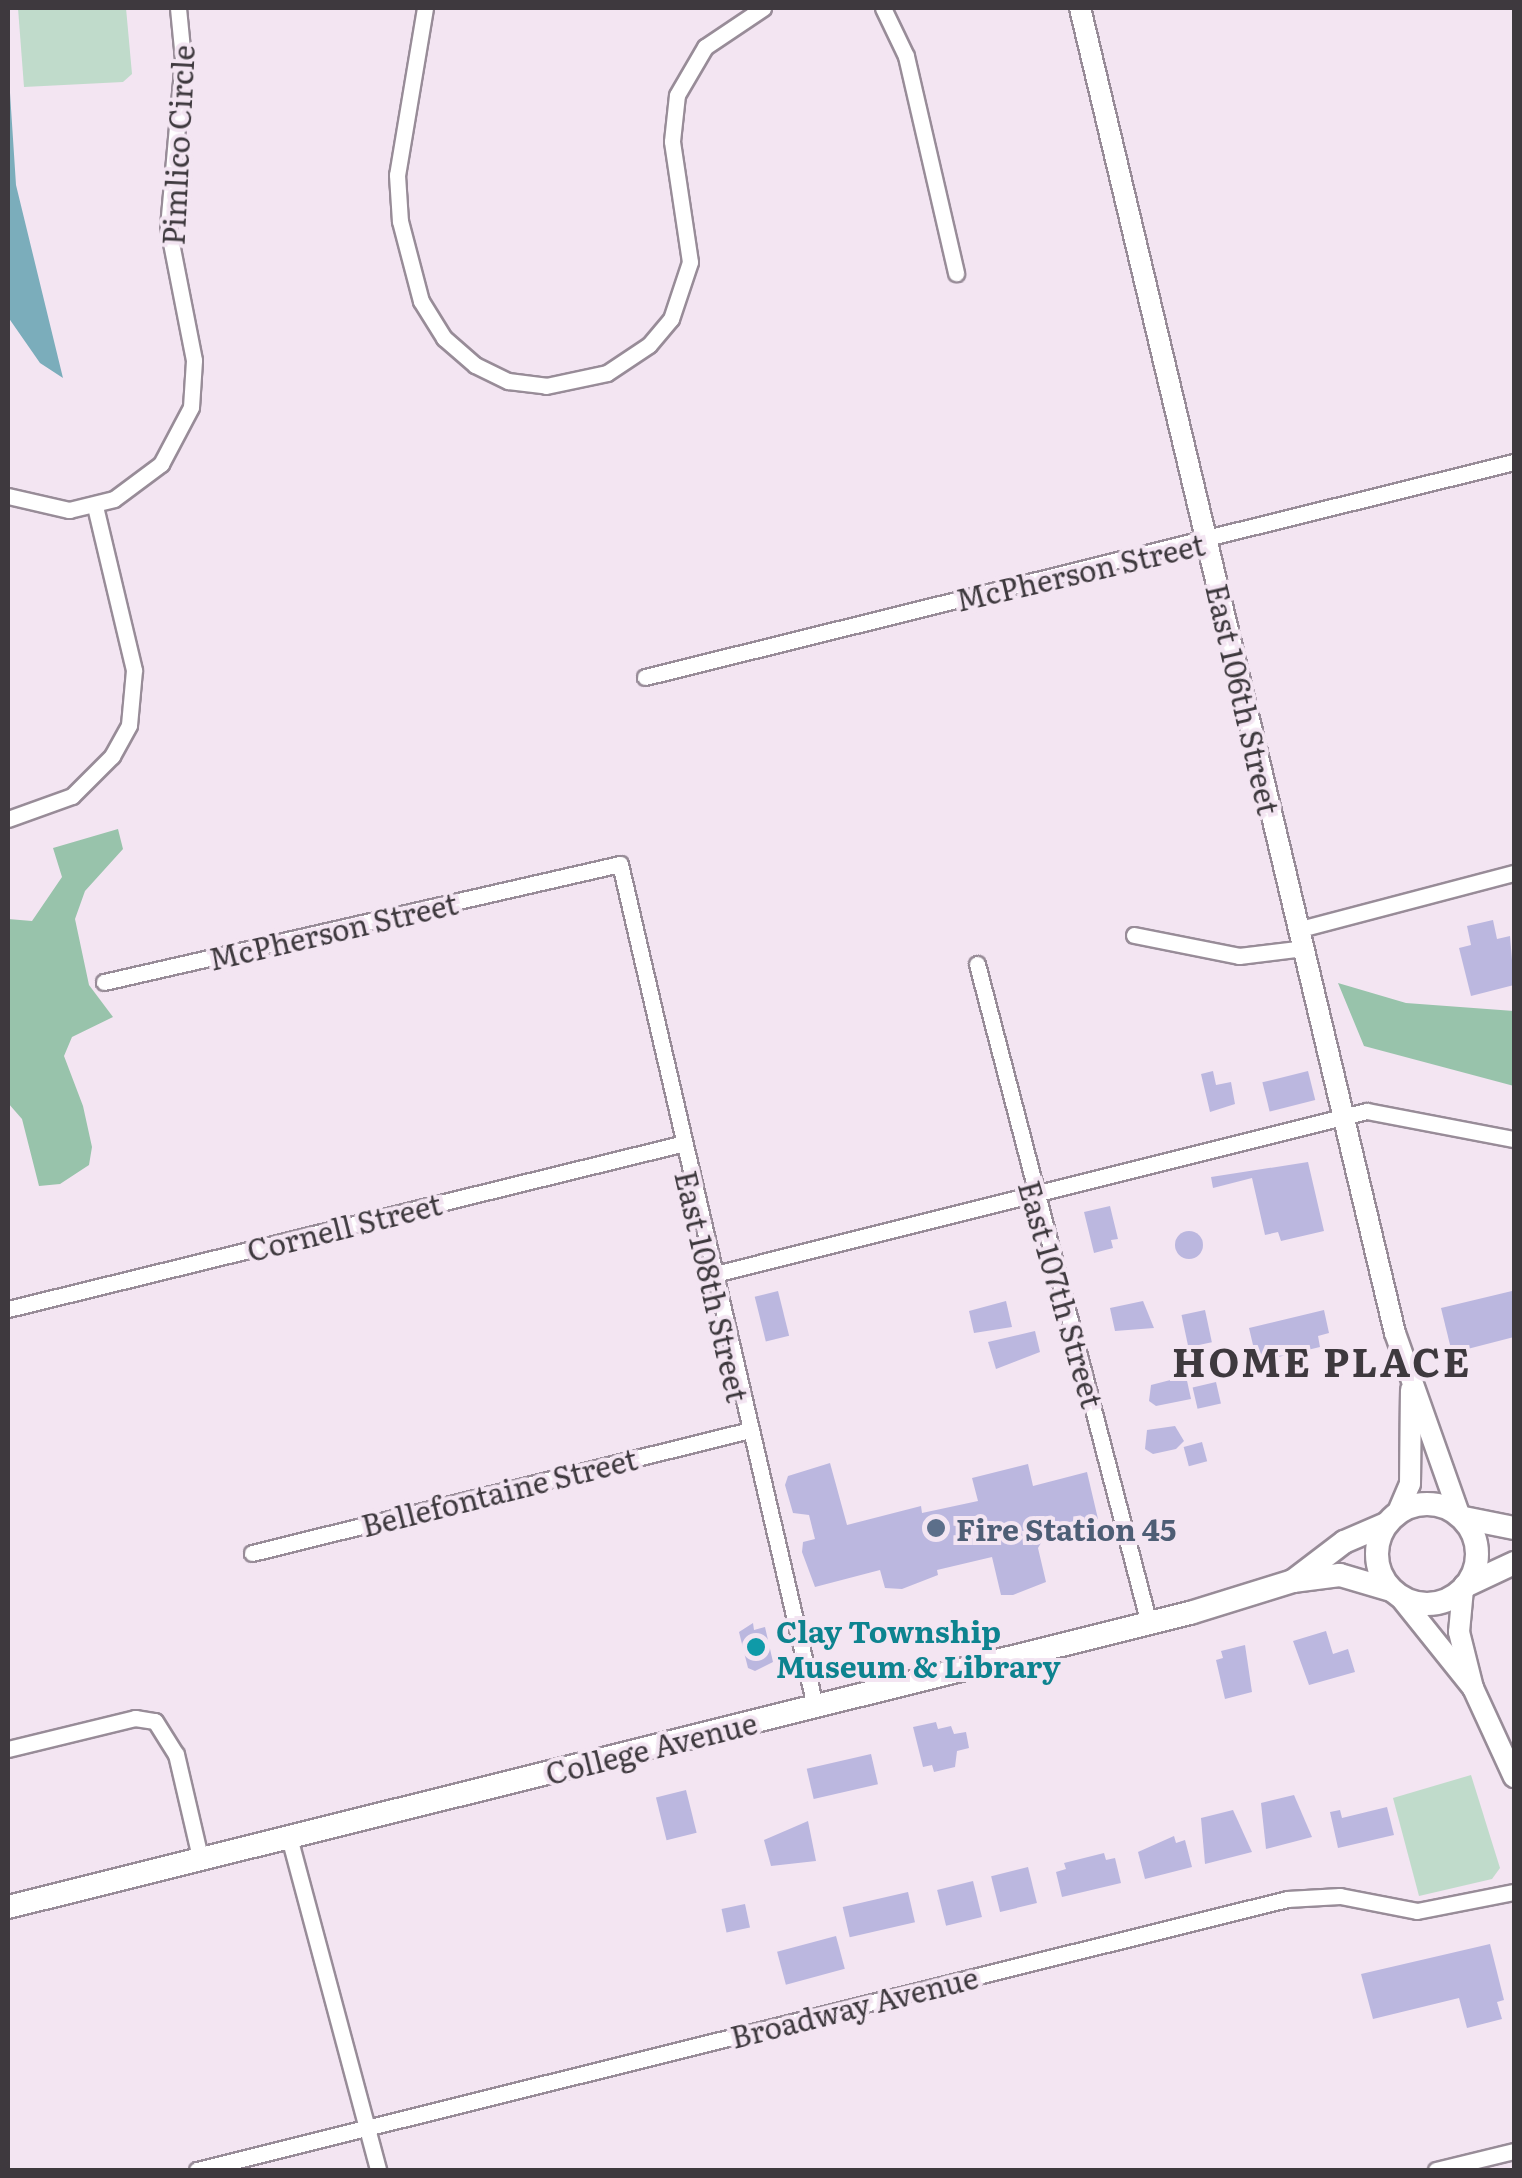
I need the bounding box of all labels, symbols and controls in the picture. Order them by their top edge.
street label: Pimlico Circle [154,44,200,246]
street label: McPherson Street [952,525,1208,617]
street label: East 106th Street [1200,580,1288,818]
street label: McPherson Street [205,884,461,976]
street label: East 108th Street [669,1167,757,1405]
street label: East 107th Street [1012,1176,1112,1412]
street label: Cornell Street [243,1184,445,1268]
district label: HOME PLACE [1172,1336,1472,1384]
street label: Bellefontaine Street [357,1439,641,1543]
place label: Fire Station 45 [956,1510,1176,1546]
marker: Fire Station 45 [925,1517,947,1539]
place label: Clay Township Museum & Library [776,1612,1061,1682]
marker: Clay Township Museum & Library [745,1636,767,1658]
street label: College Avenue [542,1703,760,1791]
street label: Broadway Avenue [727,1958,981,2054]

